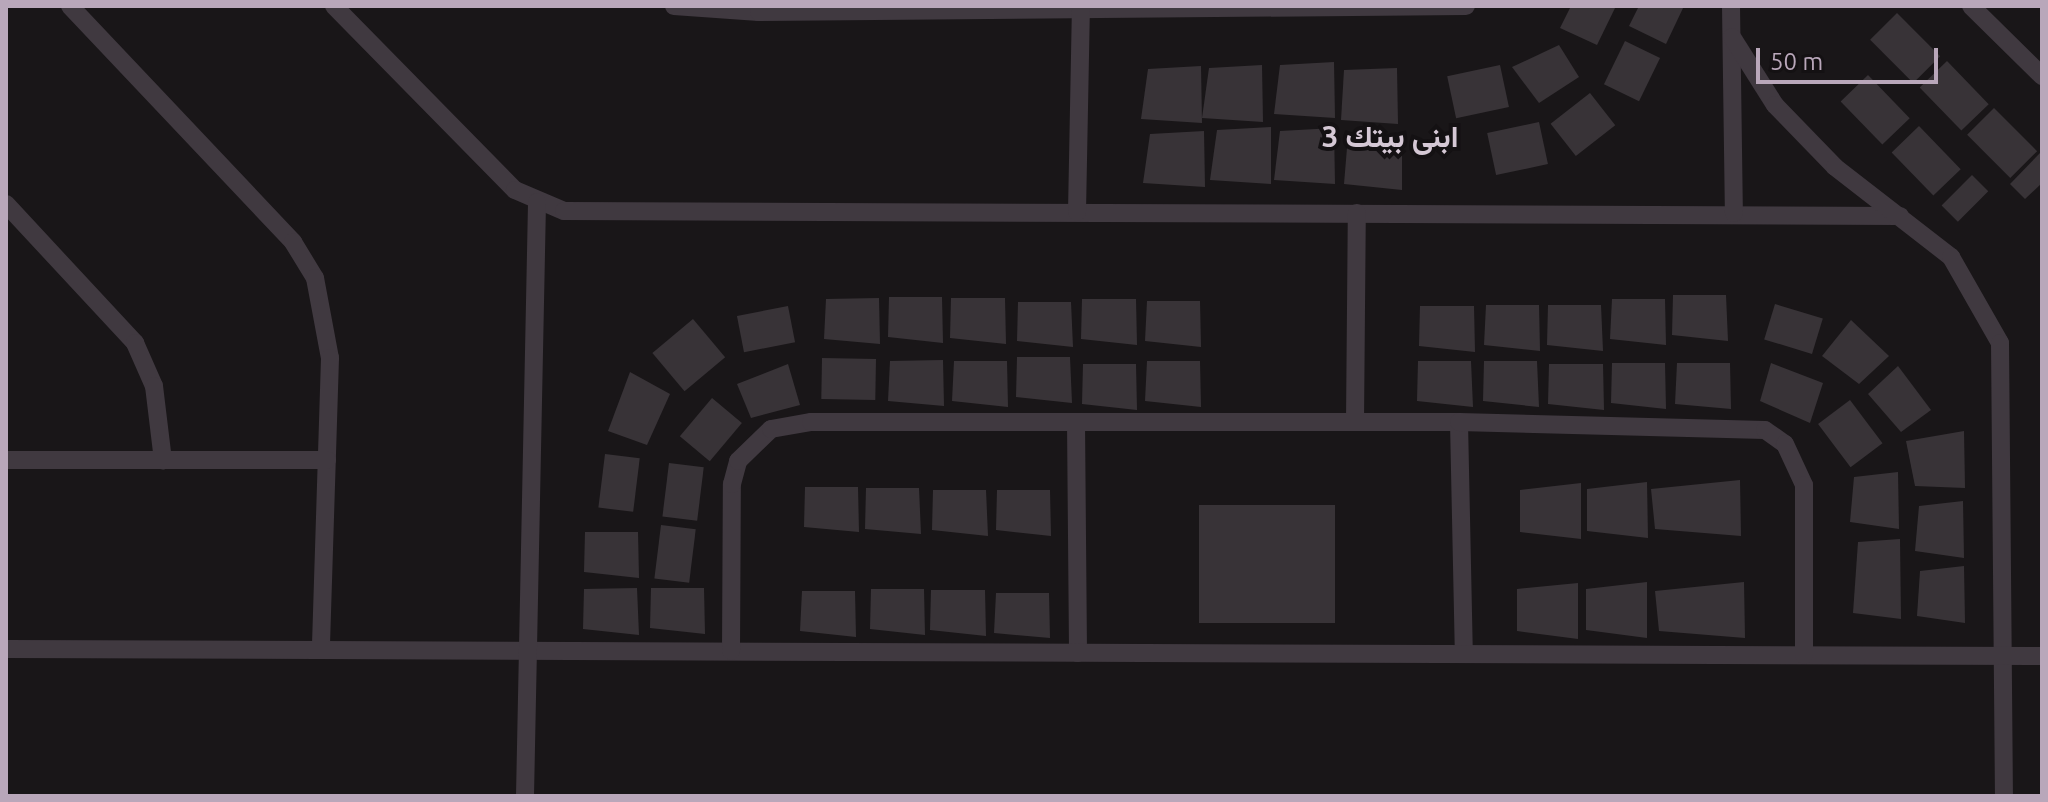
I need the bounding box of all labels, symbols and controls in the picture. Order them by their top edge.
scale bar [1760,32,1942,82]
text: 50 m [1770,48,1823,75]
district label: ابنى بيتك 3 [1322,118,1458,154]

